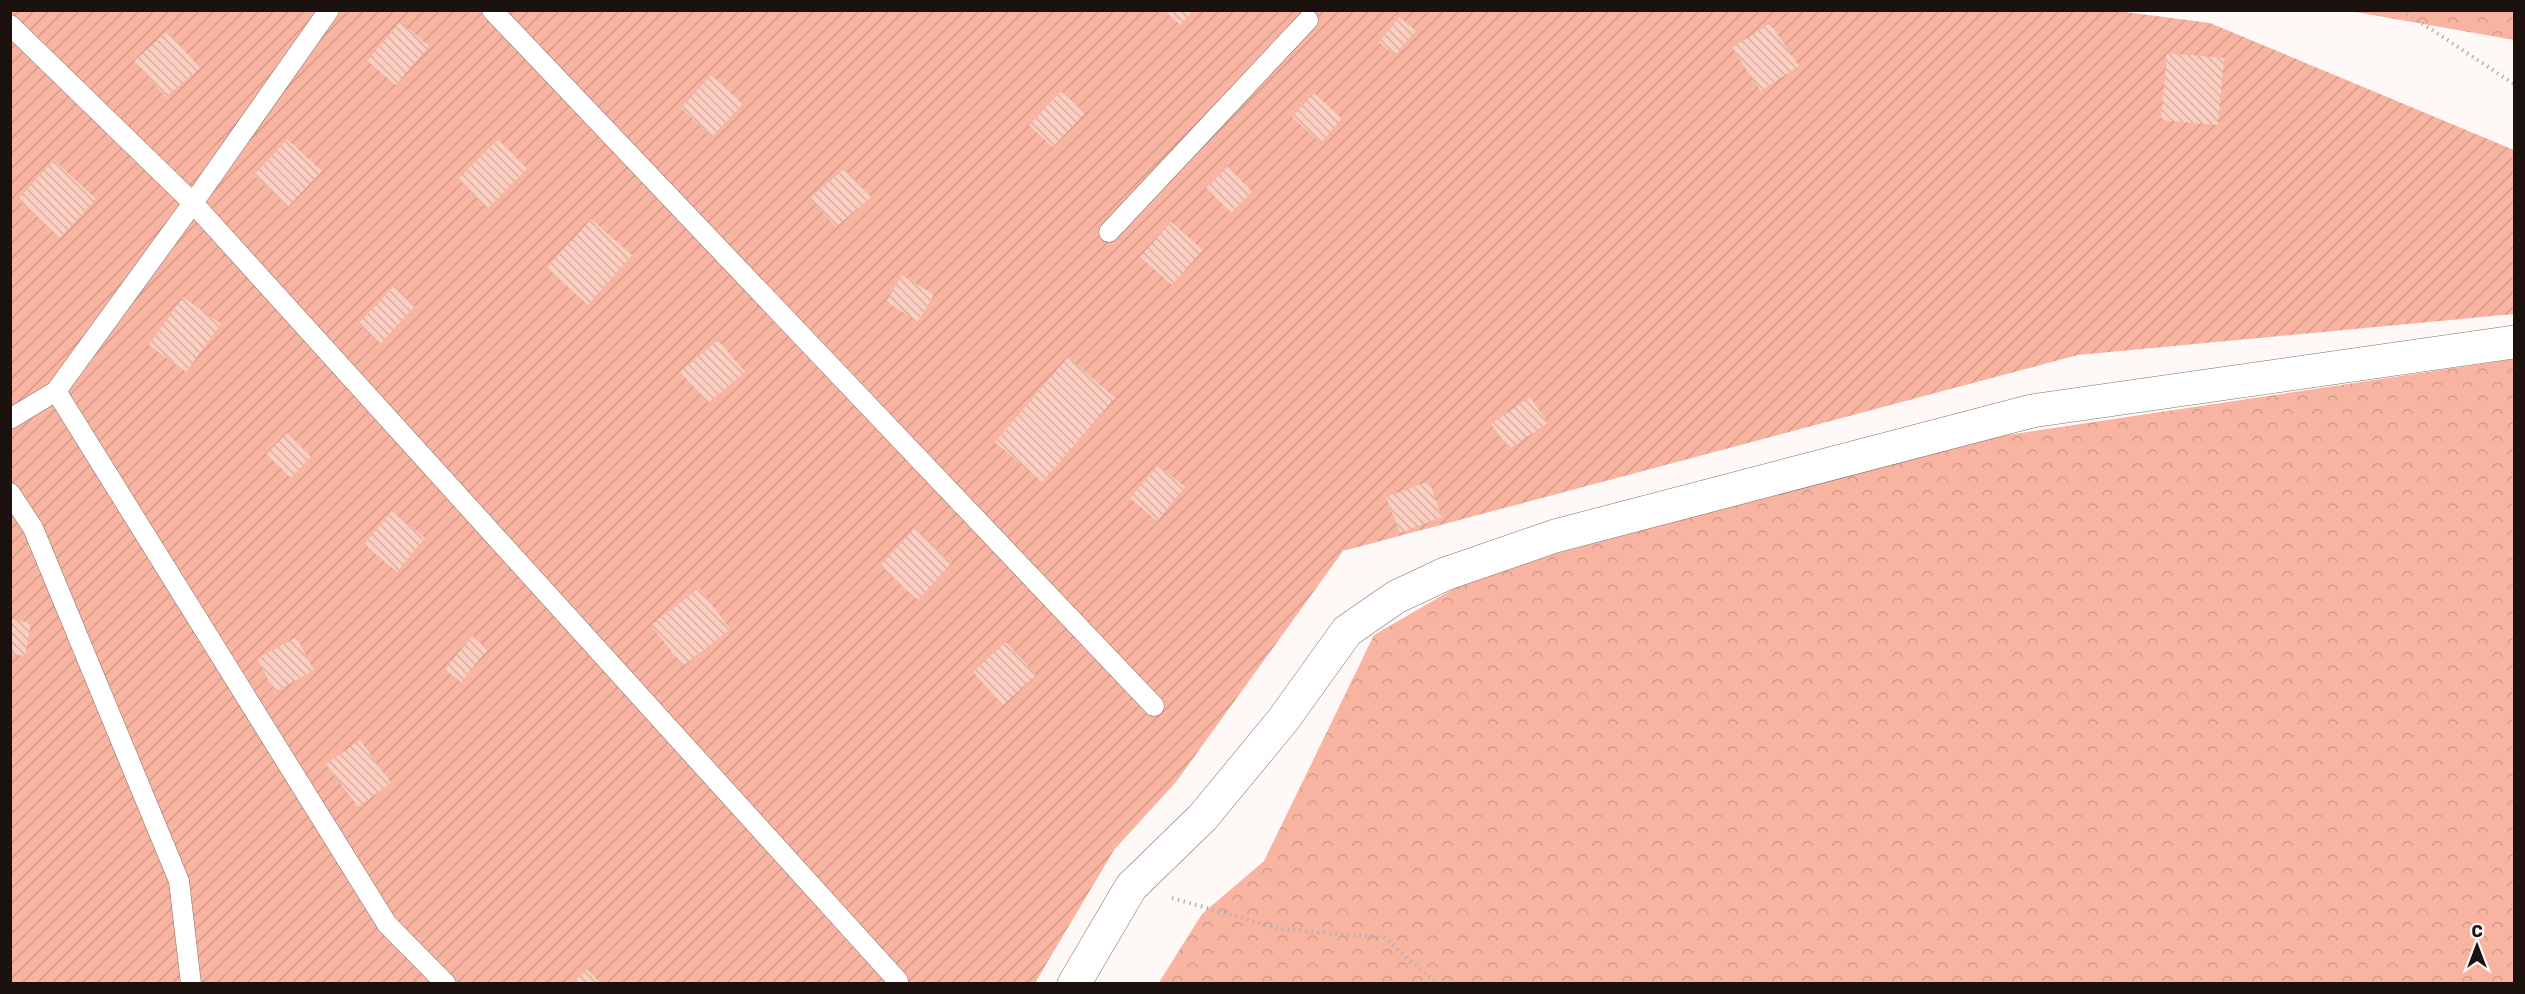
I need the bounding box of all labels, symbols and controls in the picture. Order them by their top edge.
north arrow [2447,916,2507,976]
text: С [2471,922,2483,941]

